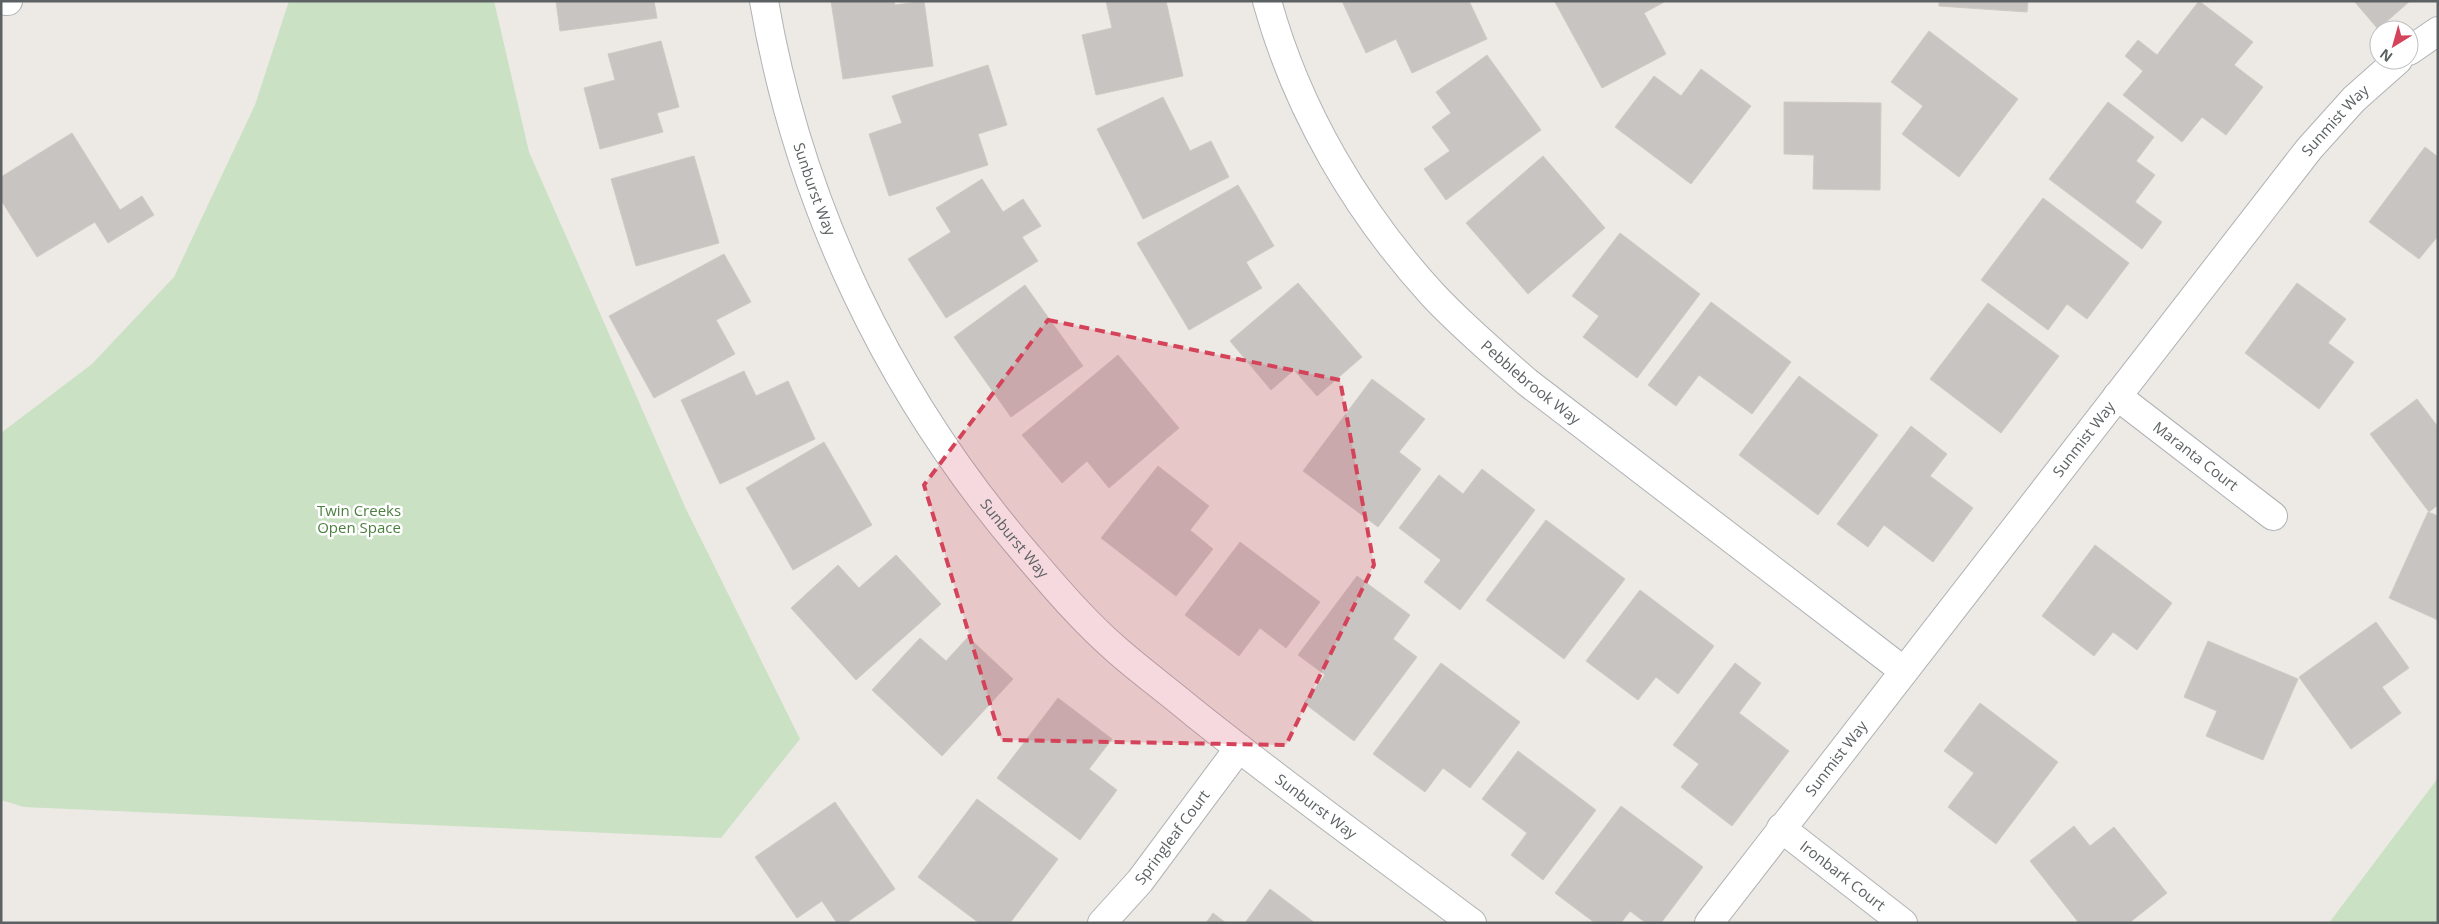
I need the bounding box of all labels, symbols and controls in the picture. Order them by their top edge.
north arrow [2369,20,2419,70]
text: N [2376,45,2396,67]
street label: Sunmist Way [2296,79,2373,160]
street label: Sunburst Way [789,140,841,239]
street label: Pebblebrook Way [1477,335,1585,429]
street label: Sunmist Way [2048,396,2119,481]
street label: Maranta Court [2149,416,2243,495]
street label: Sunburst Way [976,494,1054,582]
park label: Twin Creeks Open Space [317,500,401,537]
street label: Sunmist Way [1800,716,1872,800]
street label: Sunburst Way [1272,769,1362,843]
street label: Springleaf Court [1130,785,1214,888]
street label: Ironbark Court [1796,836,1890,915]

